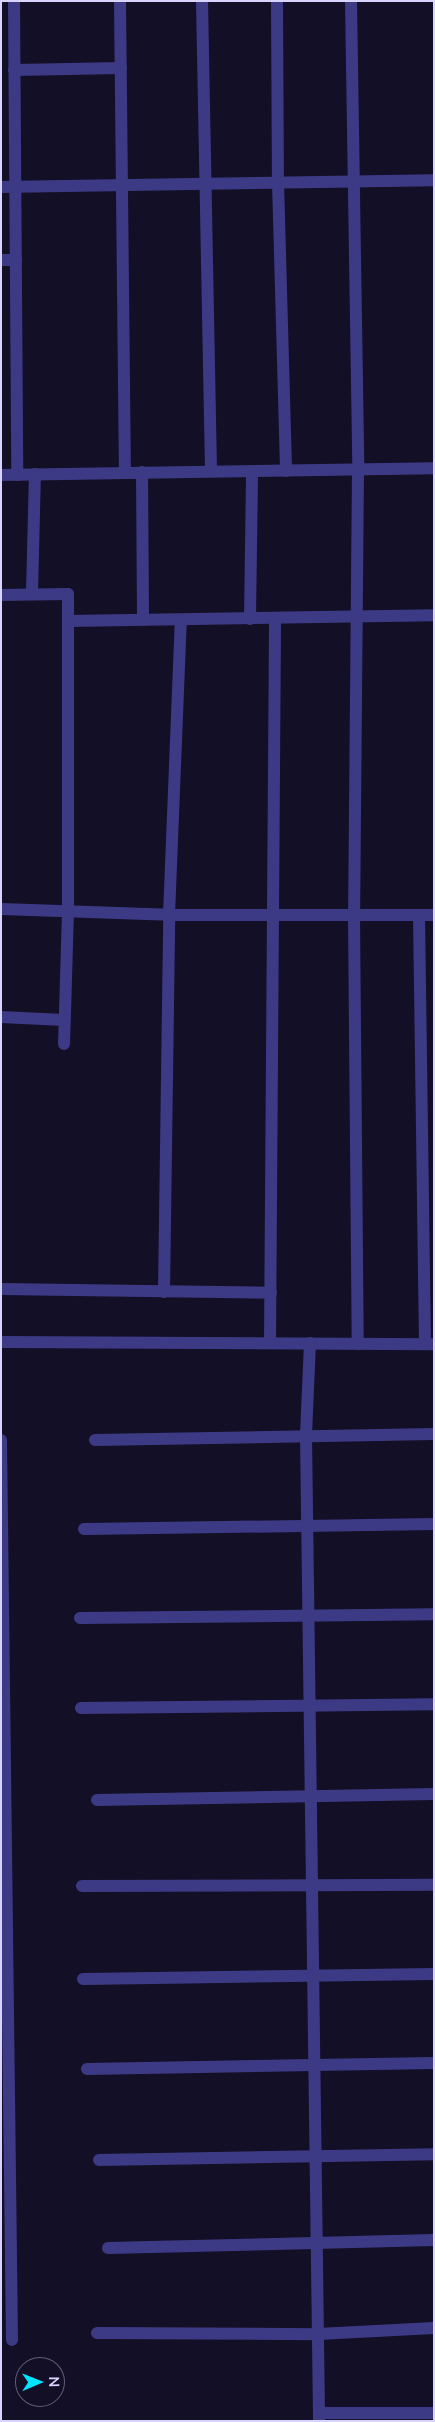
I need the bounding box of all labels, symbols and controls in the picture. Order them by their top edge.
north arrow [15,2357,65,2407]
text: N [46,2376,63,2387]

